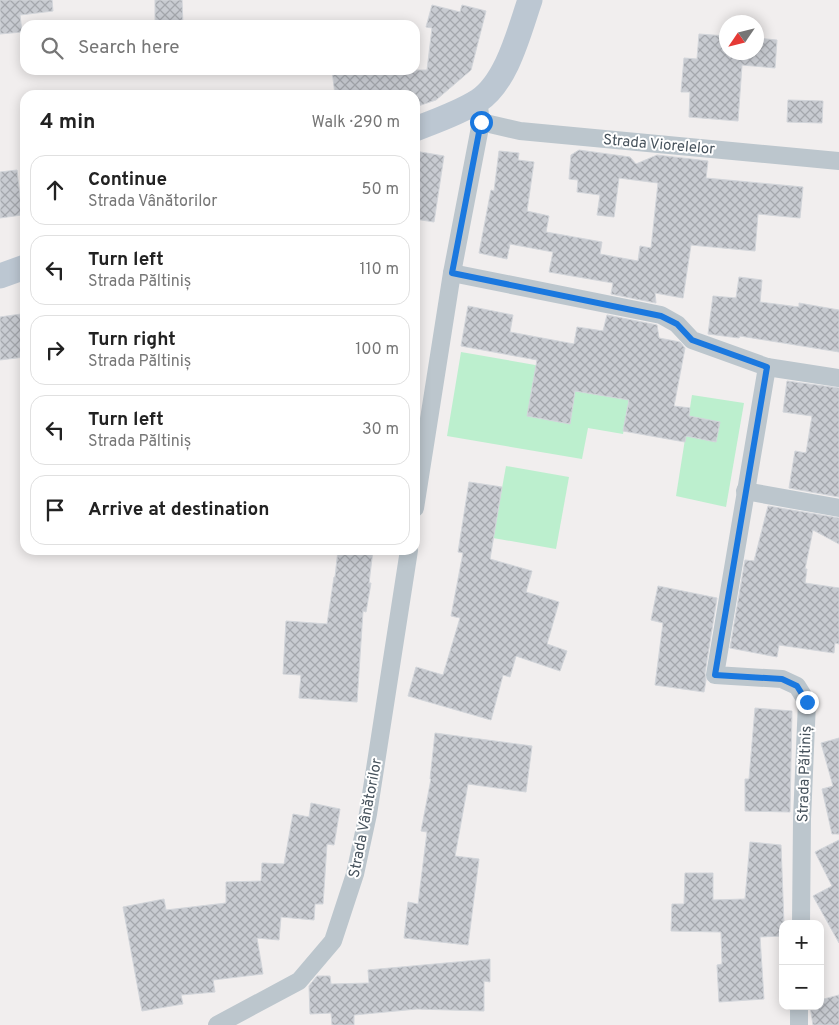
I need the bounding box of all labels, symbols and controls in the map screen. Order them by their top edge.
north arrow [719,15,764,60]
search box [20,20,420,75]
icon: search [38,34,66,62]
text: Search here [78,36,180,60]
text: 4 min [40,109,96,136]
route start [470,111,493,134]
text: Walk · 290 m [312,113,400,133]
street label: Strada Viorelelor [602,131,716,160]
text: Continue [88,168,167,192]
icon: ahead [41,176,69,204]
text: 50 m [362,180,399,200]
text: Strada Vânătorilor [88,192,217,212]
text: Turn left [88,248,164,272]
icon: left [41,256,69,284]
text: 110 m [359,260,399,280]
text: Strada Păltiniș [88,272,191,292]
text: Turn right [88,328,176,352]
icon: right [41,336,69,364]
text: 100 m [355,340,399,360]
text: Strada Păltiniș [88,352,191,372]
text: Turn left [88,408,164,432]
icon: left [41,416,69,444]
text: 30 m [362,420,399,440]
text: Strada Păltiniș [88,432,191,452]
icon: arrive [41,496,69,524]
text: Arrive at destination [88,498,269,522]
route end [796,691,819,714]
street label: Strada Păltiniș [794,725,817,823]
street label: Strada Vânătorilor [346,757,387,880]
map controls [779,920,824,1010]
button: + [779,920,824,965]
button: − [779,965,824,1010]

